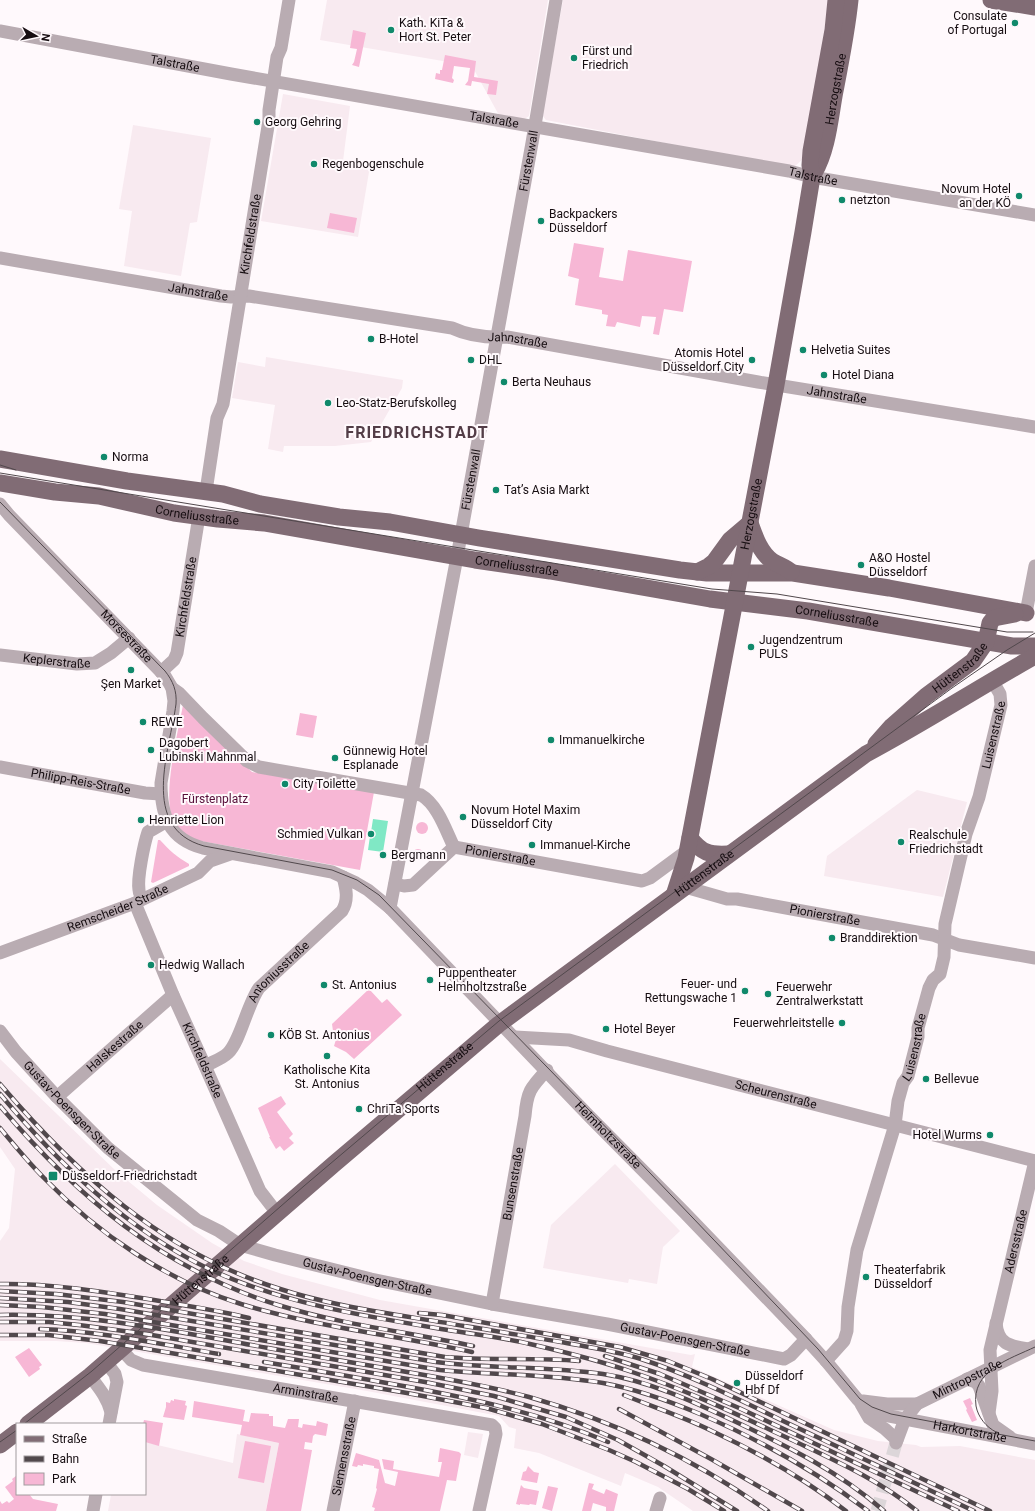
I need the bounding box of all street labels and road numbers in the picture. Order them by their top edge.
street label: Talstraße [149,52,201,75]
street label: Herzogstraße [822,52,849,126]
street label: Talstraße [468,109,520,131]
street label: Fürstenwall [516,129,541,192]
street label: Talstraße [787,164,839,188]
street label: Kirchfeldstraße [237,193,264,276]
street label: Jahnstraße [167,280,229,304]
street label: Jahnstraße [487,330,549,351]
street label: Jahnstraße [806,383,868,407]
street label: Fürstenwall [459,448,483,511]
street label: Herzogstraße [738,477,765,551]
street label: Corneliusstraße [154,502,240,528]
street label: Corneliusstraße [474,553,560,579]
street label: Kirchfeldstraße [173,556,199,638]
street label: Corneliusstraße [794,602,880,630]
street label: Morsestraße [98,607,155,666]
street label: Hüttenstraße [929,640,991,696]
street label: Keplerstraße [22,651,91,671]
street label: Luisenstraße [979,701,1008,770]
street label: Philipp-Reis-Straße [30,766,132,797]
street label: Pionierstraße [464,842,537,869]
street label: Hüttenstraße [672,846,737,899]
street label: Remscheider Straße [65,881,170,935]
street label: Pionierstraße [788,902,861,928]
street label: Antoniusstraße [245,938,312,1005]
street label: Luisenstraße [900,1012,929,1084]
street label: Halskestraße [84,1018,146,1075]
street label: Kirchfeldstraße [179,1020,225,1100]
street label: Hüttenstraße [413,1039,476,1095]
street label: Gustav-Poensgen-Straße [21,1058,123,1162]
street label: Scheurenstraße [733,1077,818,1112]
street label: Helmholtzstraße [572,1099,644,1172]
street label: Bunsenstraße [500,1146,526,1221]
street label: Adersstraße [1002,1208,1030,1275]
street label: Hüttenstraße [170,1252,232,1308]
street label: Gustav-Poensgen-Straße [301,1255,433,1298]
street label: Gustav-Poensgen-Straße [619,1320,751,1359]
street label: Mintropstraße [930,1356,1004,1402]
street label: Arminstraße [272,1380,339,1405]
street label: Siemensstraße [329,1415,359,1497]
street label: Harkortstraße [932,1418,1008,1445]

